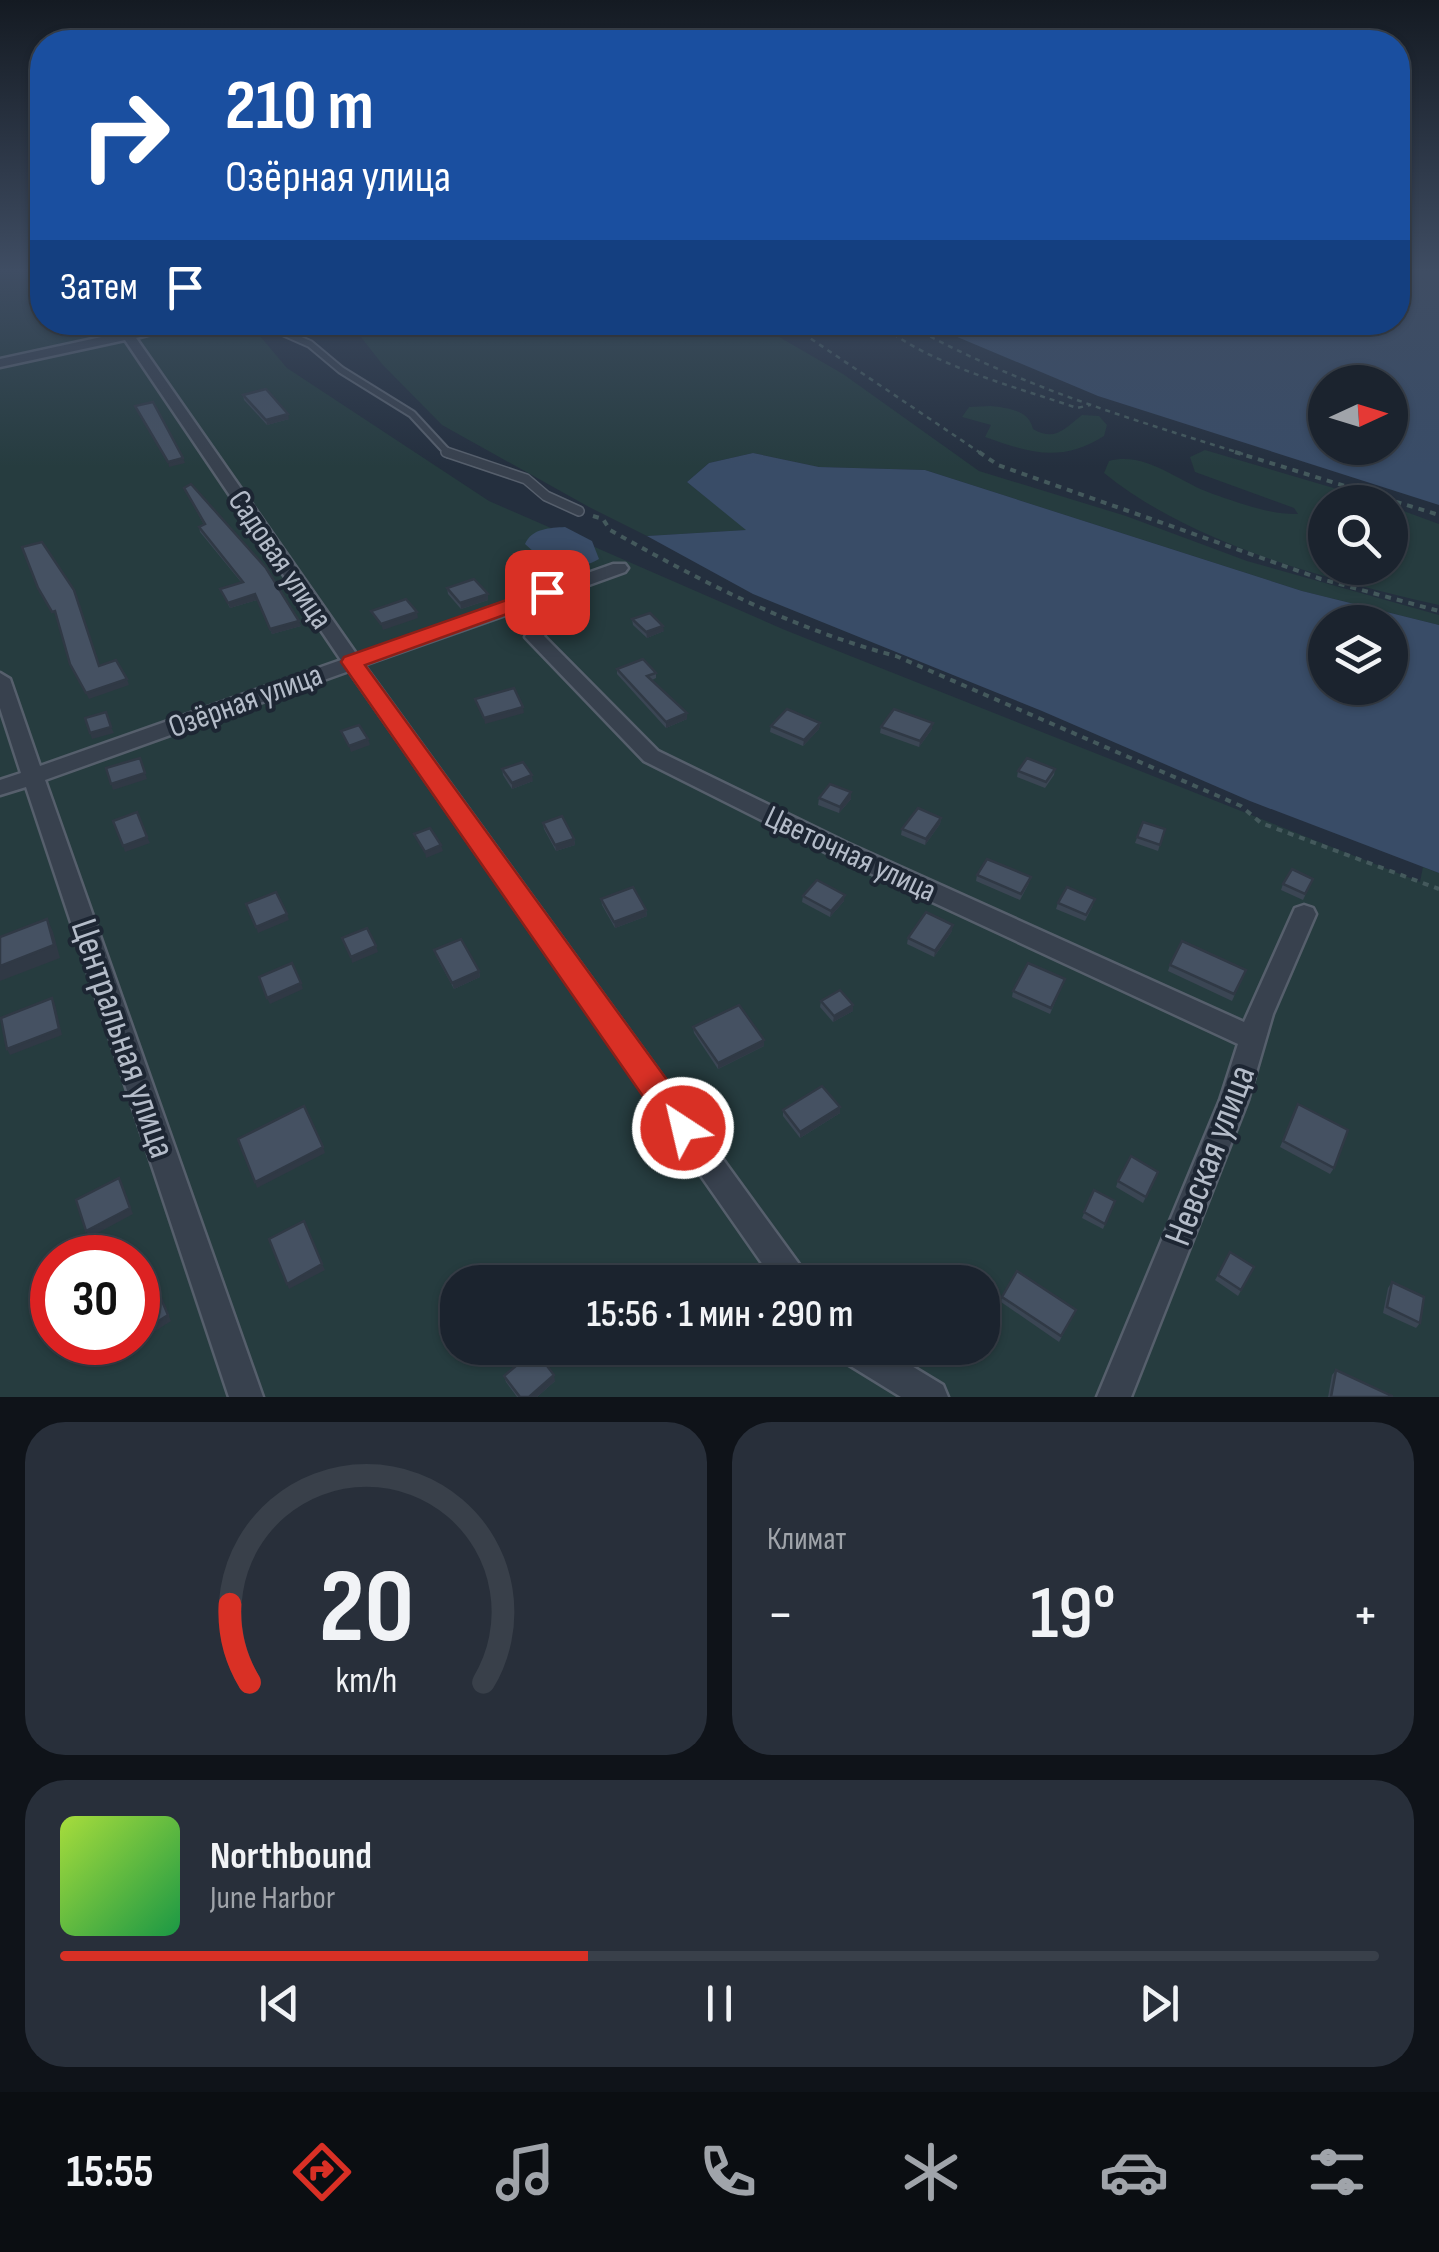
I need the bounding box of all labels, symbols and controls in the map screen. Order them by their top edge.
text: 210 m [225,65,374,149]
icon: right [60,70,190,200]
text: Озёрная улица [225,150,451,205]
icon: arrive [158,260,213,315]
text: Затем [60,265,138,310]
north arrow [1308,365,1408,465]
map controls [1308,365,1408,705]
street label: Садовая улица [219,483,340,637]
button: search [1308,485,1408,585]
pin [505,550,590,635]
icon: arrive [520,565,575,620]
button: layers [1308,605,1408,705]
street label: Озёрная улица [163,656,328,747]
street label: Цветочная улица [758,798,942,911]
street label: Центральная улица [61,913,185,1164]
street label: Невская улица [1156,1059,1265,1252]
position arrow [631,1076,735,1180]
speed limit sign: 30 [30,1235,160,1365]
text: 15:56 · 1 мин · 290 m [587,1292,853,1337]
text: Климат [767,1520,846,1559]
text: 20 [318,1546,414,1671]
text: 19° [1030,1569,1116,1660]
text: − [767,1582,794,1649]
text: + [1352,1582,1379,1649]
text: km/h [335,1660,397,1703]
text: Northbound [210,1834,372,1879]
text: June Harbor [210,1879,335,1918]
icon: previous [252,1976,307,2031]
icon: pause [692,1976,747,2031]
icon: next [1132,1976,1187,2031]
icon: directions [287,2137,357,2207]
icon: music [490,2137,560,2207]
icon: phone [693,2137,763,2207]
icon: climate [896,2137,966,2207]
icon: car [1099,2137,1169,2207]
icon: filters [1302,2137,1372,2207]
text: 15:55 [67,2145,154,2200]

